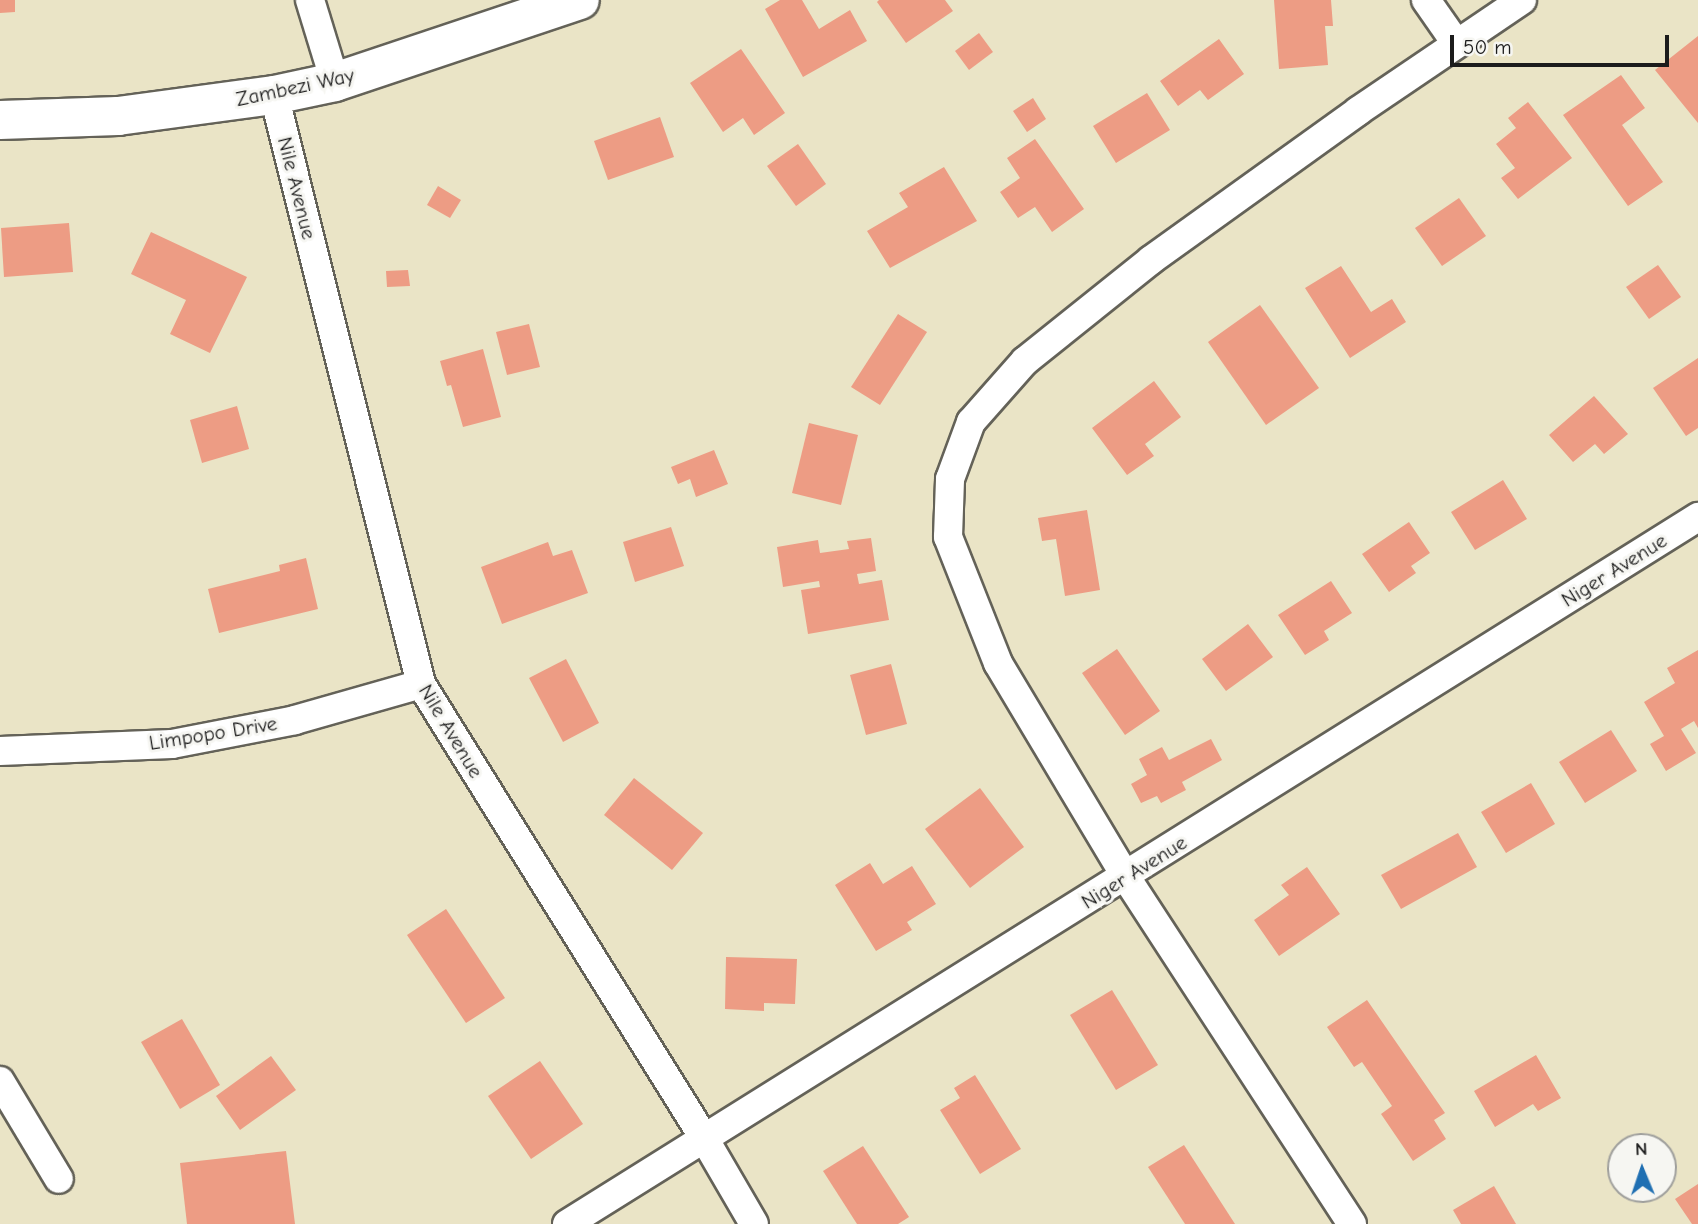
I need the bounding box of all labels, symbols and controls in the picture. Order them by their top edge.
scale bar [1453,21,1672,65]
text: 50 m [1463,35,1512,59]
street label: Zambezi Way [234,62,356,112]
street label: Nile Avenue [272,134,322,242]
street label: Niger Avenue [1557,528,1671,612]
street label: Nile Avenue [413,680,489,782]
street label: Limpopo Drive [147,710,279,756]
street label: Niger Avenue [1077,830,1191,914]
north arrow [1607,1133,1677,1203]
text: N [1635,1138,1648,1160]

